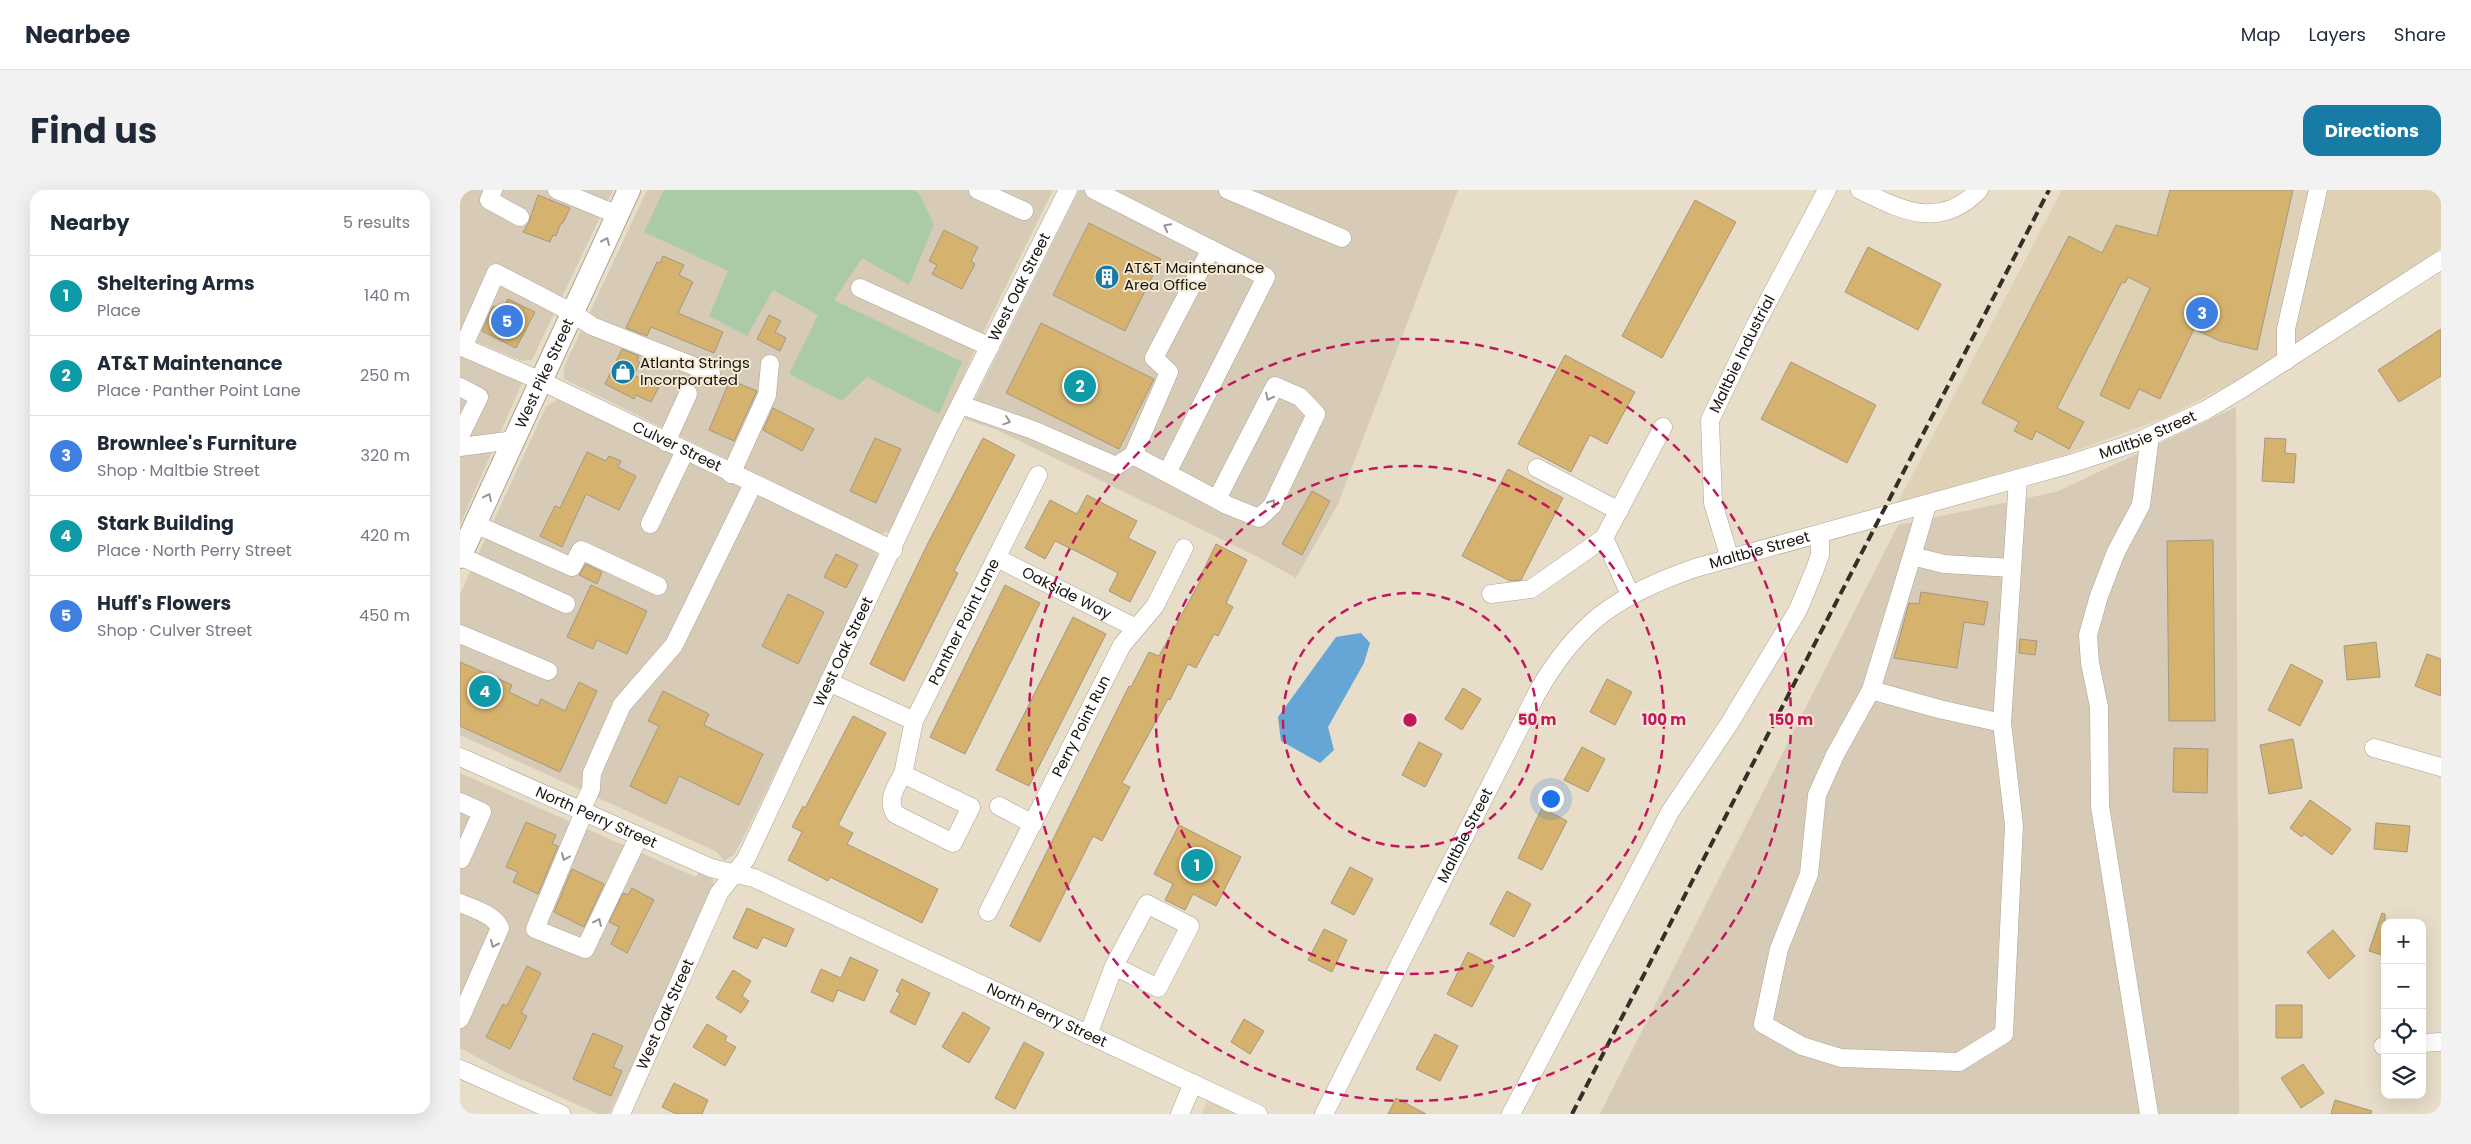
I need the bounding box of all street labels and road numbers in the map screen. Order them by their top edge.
street label: West Oak Street [983,229,1055,345]
street label: Maltbie Industrial [1704,291,1780,416]
street label: West Pike Street [510,315,578,432]
street label: Maltbie Street [2096,405,2199,464]
street label: Culver Street [629,416,725,476]
street label: Maltbie Street [1707,526,1812,574]
street label: Panther Point Lane [923,555,1004,688]
street label: Oakside Way [1018,561,1116,624]
street label: West Oak Street [808,593,878,710]
street label: Perry Point Run [1047,672,1115,780]
street label: North Perry Street [533,781,660,853]
street label: Maltbie Street [1432,785,1497,886]
street label: West Oak Street [631,956,698,1073]
street label: North Perry Street [984,978,1111,1052]

